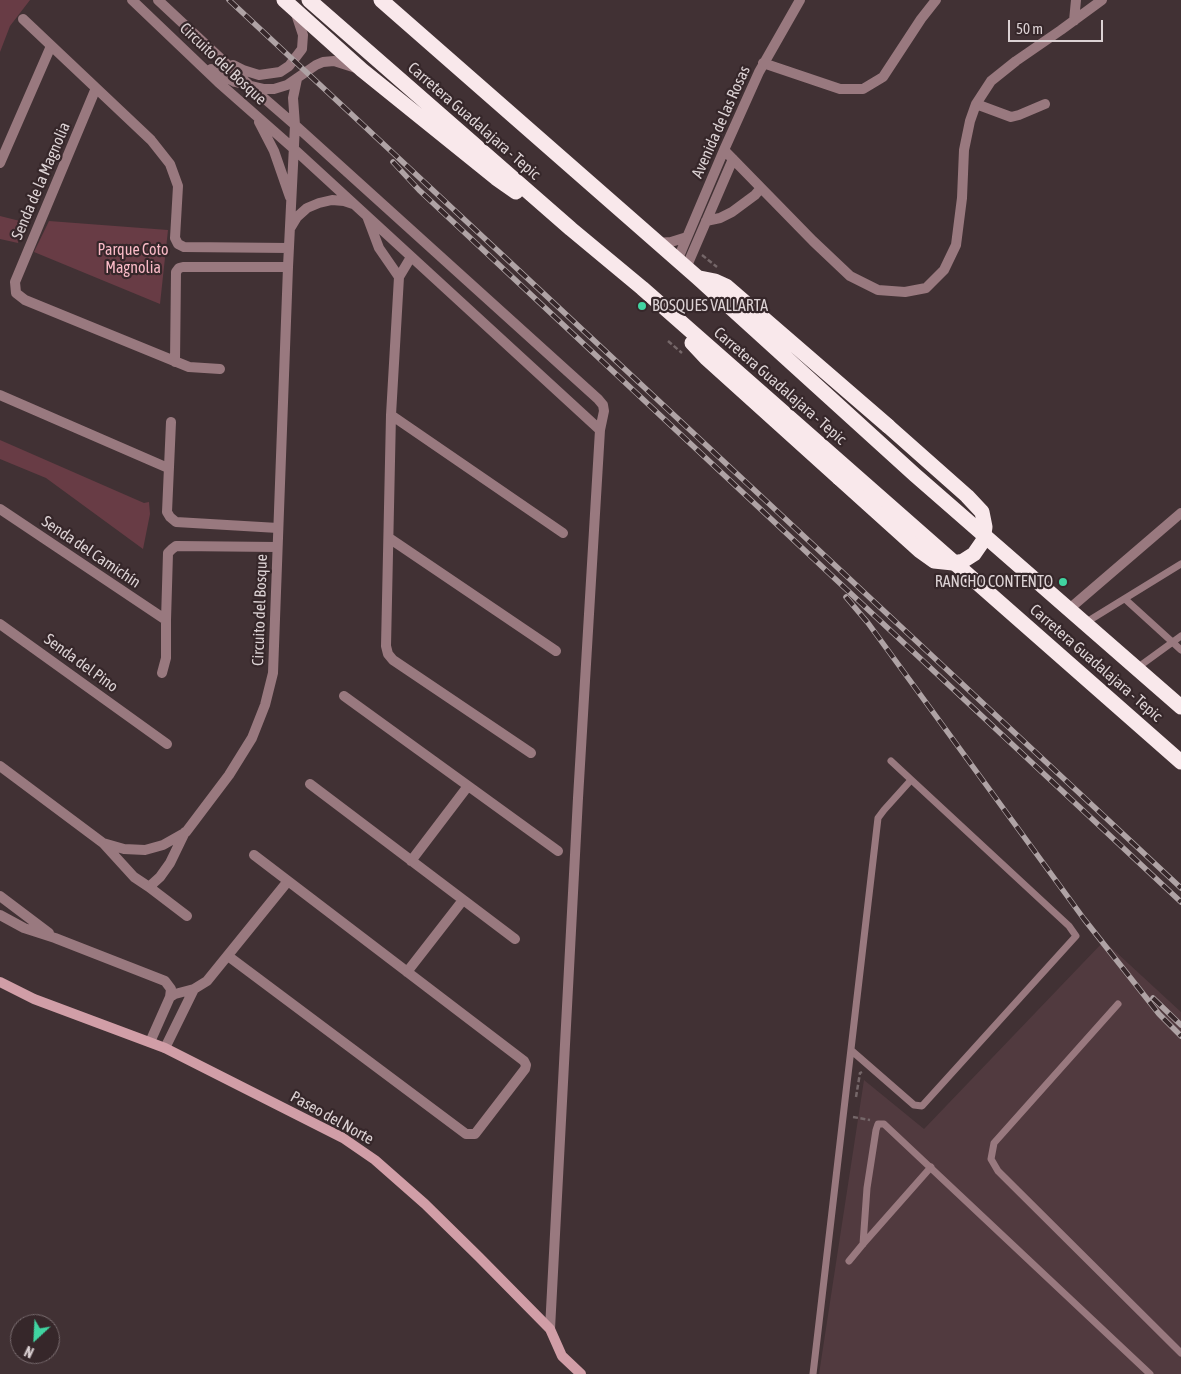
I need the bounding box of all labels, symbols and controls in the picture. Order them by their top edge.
scale bar [1011,10,1106,42]
street label: Circuito del Bosque [176,19,270,109]
text: 50 m [1016,20,1043,37]
street label: Carretera Guadalajara - Tepic [404,58,544,184]
street label: Avenida de las Rosas [688,63,754,181]
street label: Senda de la Magnolia [8,119,74,243]
park label: Parque Coto Magnolia [97,240,169,278]
place label: BOSQUES VALLARTA [652,296,768,316]
marker: BOSQUES VALLARTA [636,300,648,312]
street label: Carretera Guadalajara - Tepic [710,323,850,449]
street label: Senda del Camichín [38,512,144,592]
street label: Circuito del Bosque [248,554,272,666]
place label: RANCHO CONTENTO [935,572,1053,592]
marker: RANCHO CONTENTO [1057,576,1069,588]
street label: Carretera Guadalajara - Tepic [1026,600,1166,726]
street label: Senda del Pino [40,630,122,696]
street label: Paseo del Norte [287,1087,377,1149]
north arrow [10,1314,60,1364]
text: N [22,1343,36,1361]

